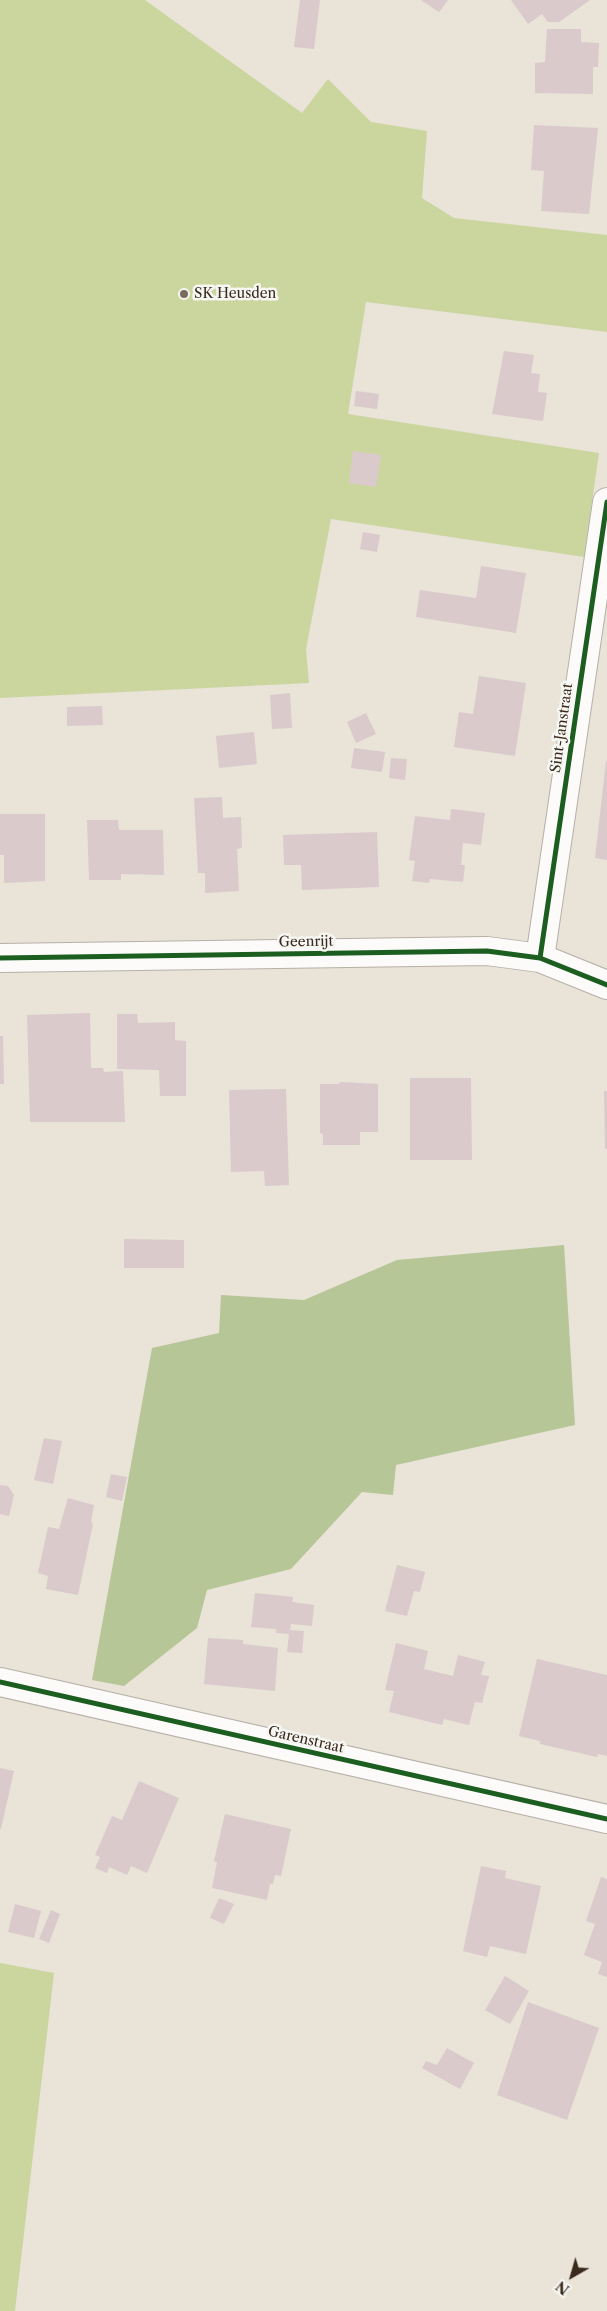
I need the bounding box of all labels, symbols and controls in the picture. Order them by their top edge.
place label: SK Heusden [194,286,276,302]
marker: SK Heusden [178,288,190,300]
street label: Sint-Janstraat [547,682,577,774]
street label: Geenrijt [278,933,334,951]
street label: Garenstraat [266,1723,346,1757]
north arrow [547,2251,597,2301]
text: N [552,2277,573,2299]

